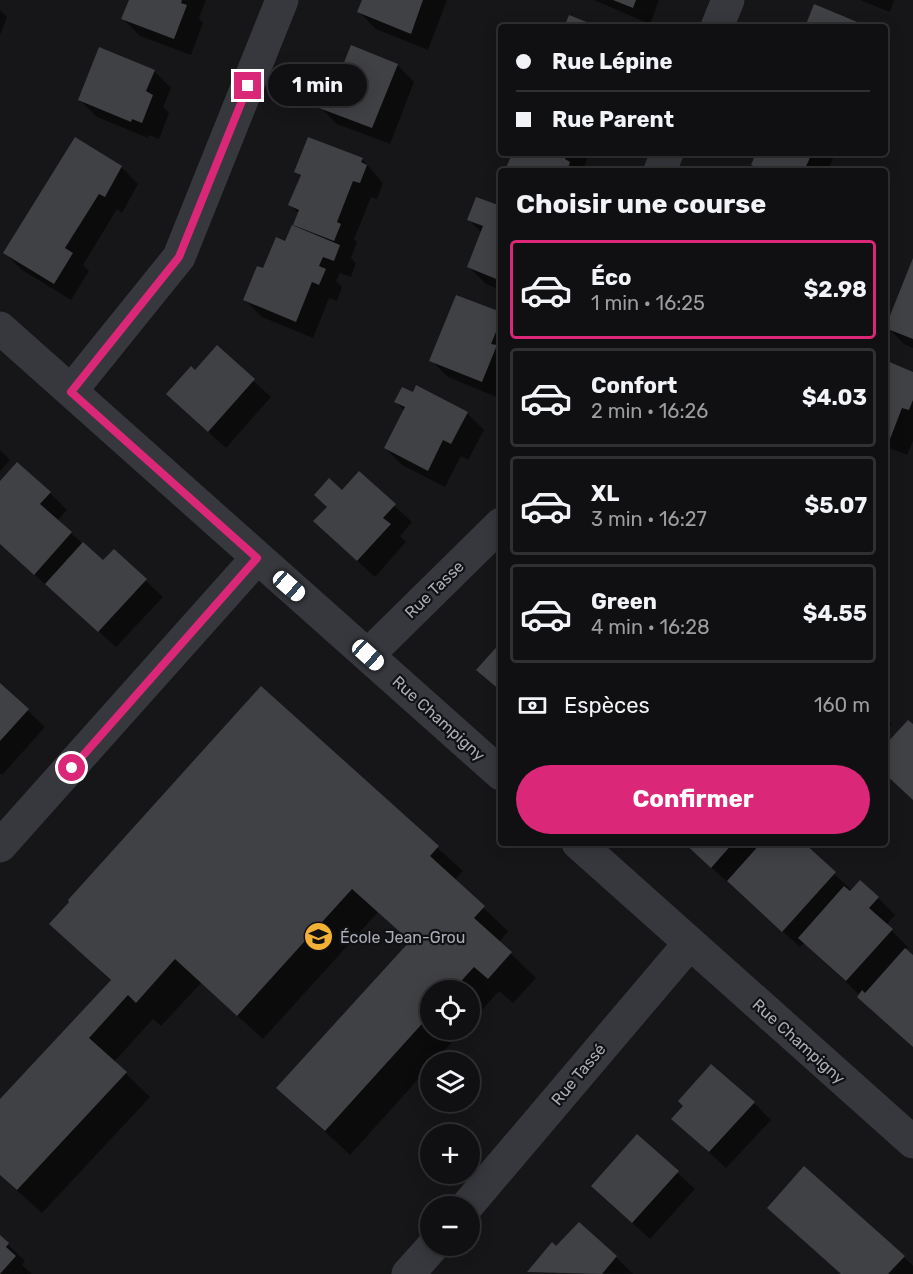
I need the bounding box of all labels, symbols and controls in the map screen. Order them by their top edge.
text: Rue Lépine [552,48,673,75]
callout: 1 min [269,65,368,107]
route end [234,72,261,99]
text: 1 min [292,73,343,97]
text: Rue Parent [552,106,674,133]
text: Choisir une course [516,188,766,220]
icon: car [519,263,573,317]
text: Éco [591,264,631,291]
text: $2.98 [804,276,867,303]
text: 1 min · 16:25 [591,291,705,315]
icon: car [519,371,573,425]
text: Confort [591,372,677,399]
text: $4.03 [802,384,867,411]
text: 2 min · 16:26 [591,399,708,423]
icon: car [519,479,573,533]
text: XL [591,480,619,507]
text: $5.07 [805,492,867,519]
text: 3 min · 16:27 [591,507,707,531]
street label: Rue Tasse [401,557,468,622]
car [270,567,308,605]
icon: car [519,587,573,641]
text: Green [591,588,657,615]
text: $4.55 [803,600,867,627]
text: 4 min · 16:28 [591,615,710,639]
car [349,636,387,674]
street label: Rue Champigny [389,672,489,765]
icon: cash [516,689,549,722]
text: Espèces [564,692,650,719]
text: 160 m [814,693,870,717]
route start [58,754,85,781]
button: Confirmer [516,765,870,834]
school or university icon: École Jean-Grou [303,921,335,953]
place label: École Jean-Grou [340,928,465,947]
map controls [420,980,480,1256]
button: locate [420,980,480,1040]
street label: Rue Champigny [749,995,849,1088]
street label: Rue Tassé [547,1040,610,1109]
button: layers [420,1052,480,1112]
button: + [420,1124,480,1184]
button: − [420,1196,480,1256]

